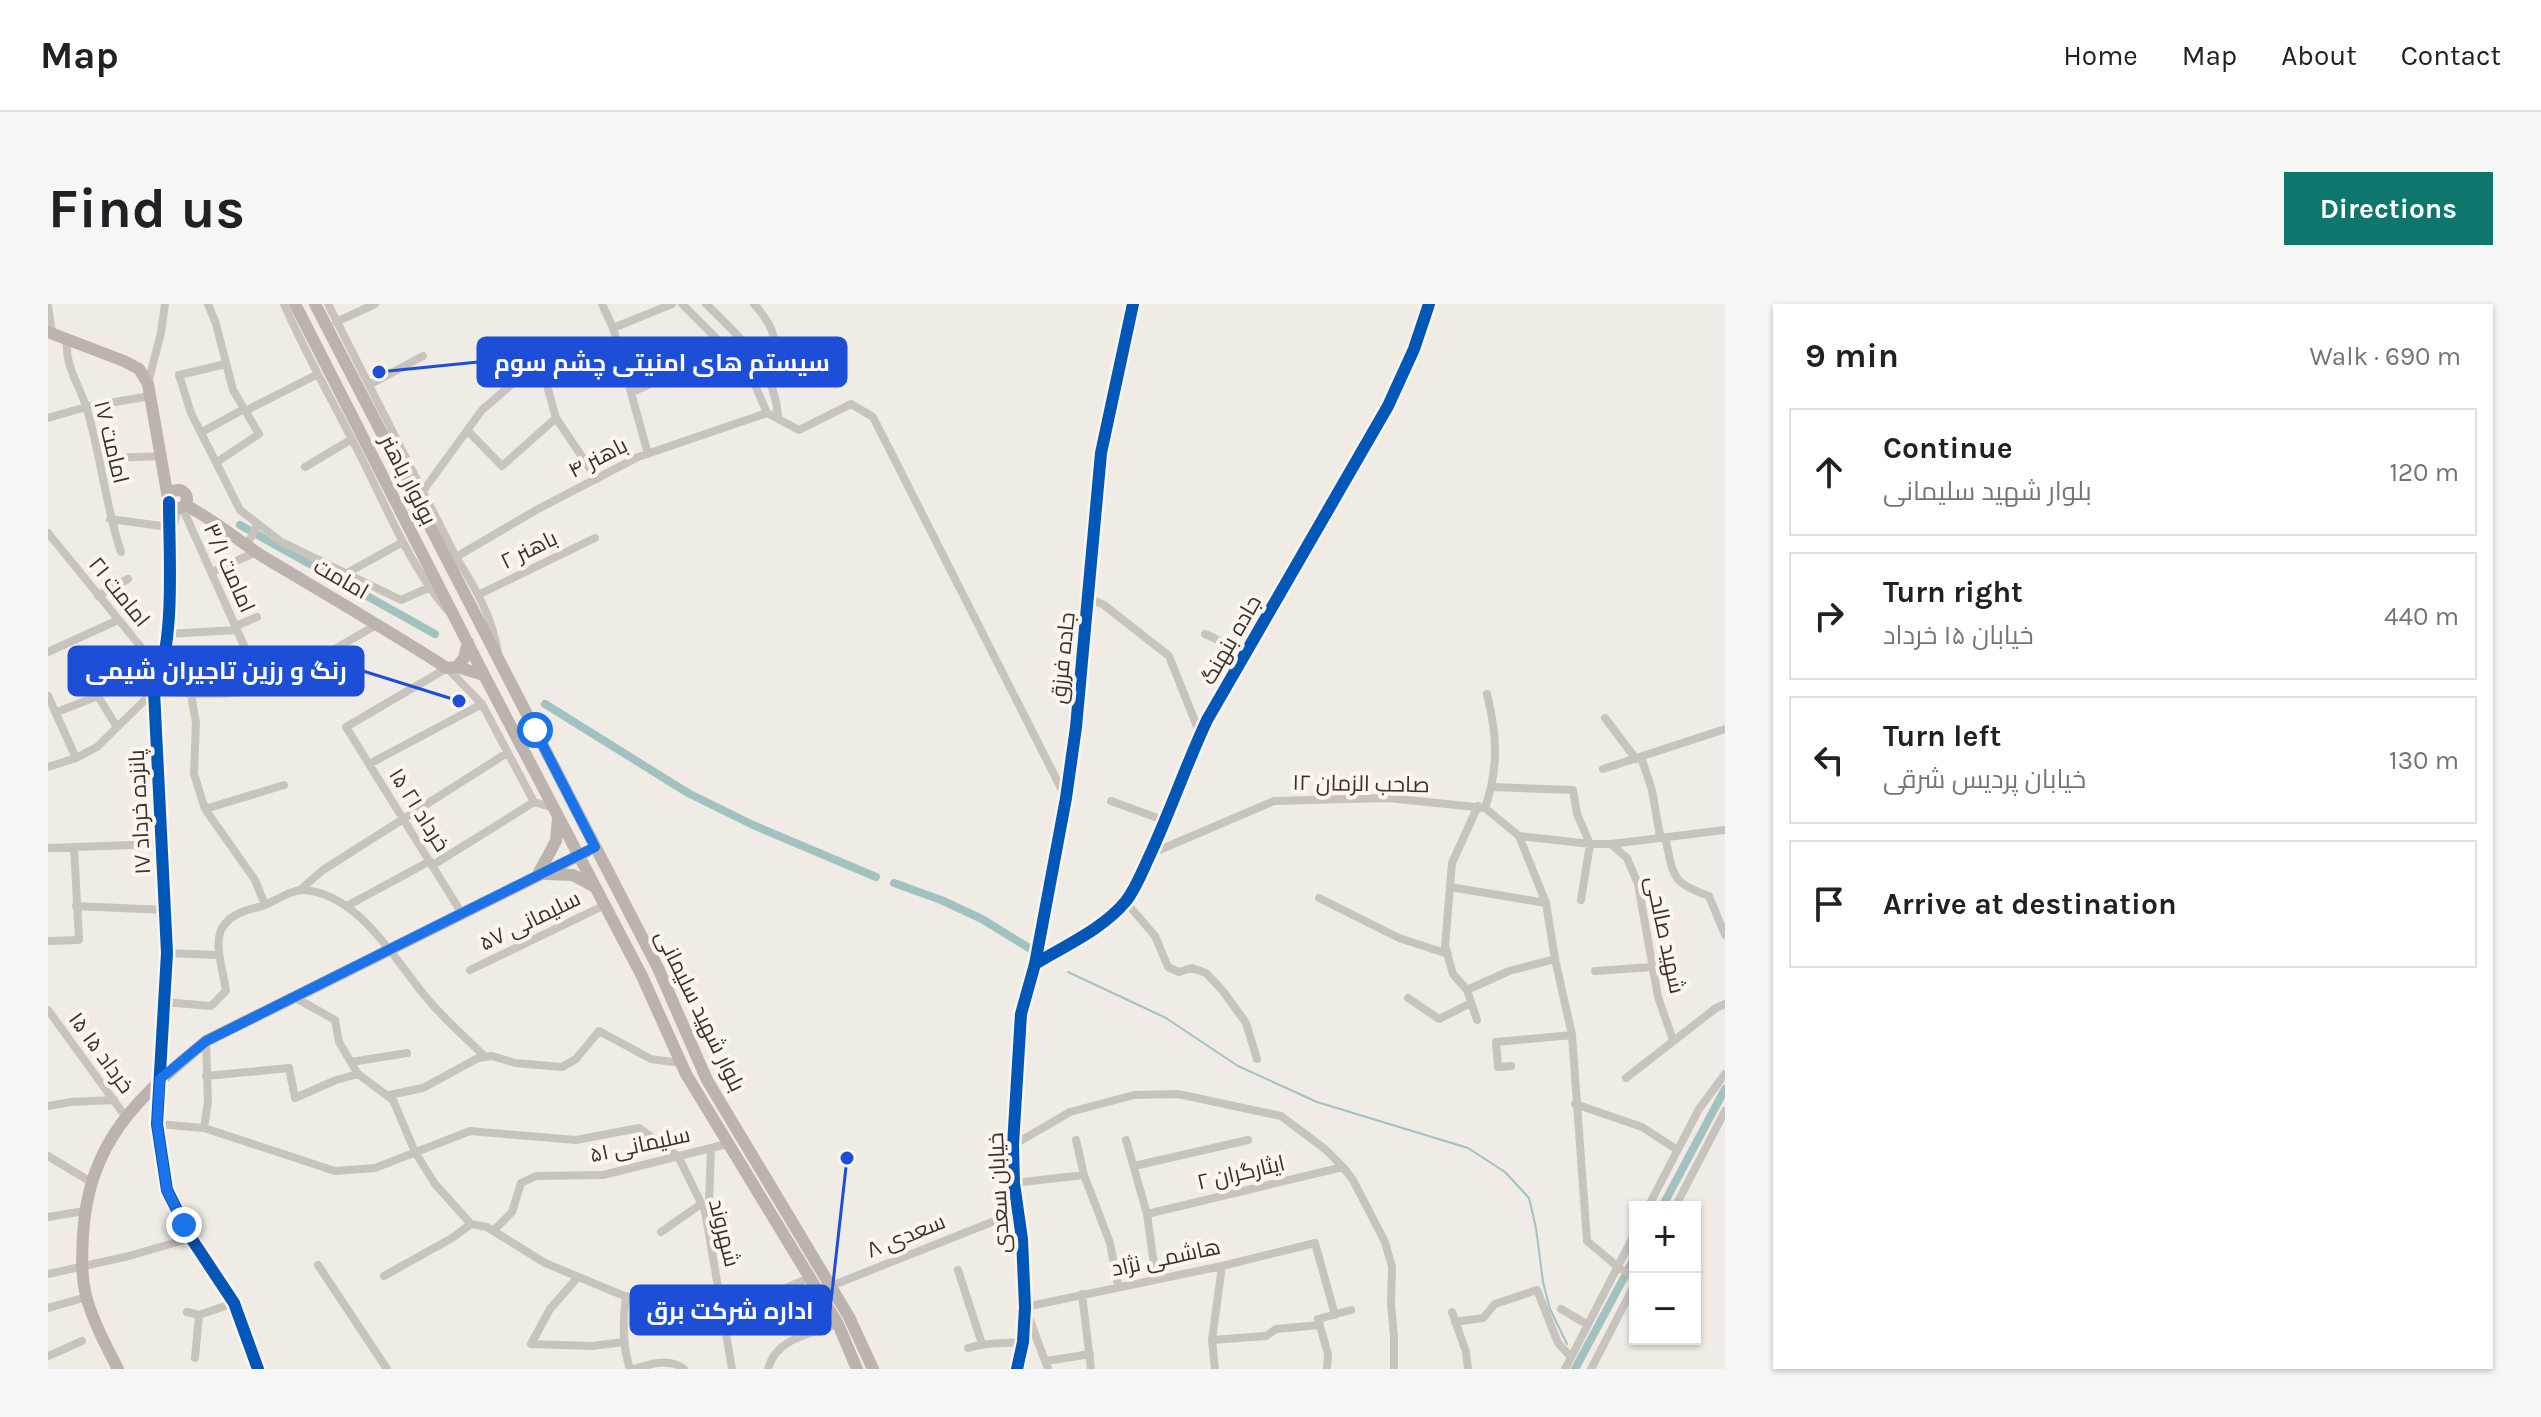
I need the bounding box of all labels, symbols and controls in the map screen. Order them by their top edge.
text: Map [40,33,119,78]
text: Home [2063,39,2138,72]
text: Map [2182,39,2237,72]
text: About [2281,39,2357,72]
text: Contact [2401,39,2501,72]
button: Directions [2284,172,2493,245]
text: Find us [48,176,245,241]
text: 9 min [1805,336,1899,376]
callout: سیستم های امنیتی چشم سوم [478,338,846,386]
text: Walk · 690 m [2309,341,2461,372]
text: سیستم های امنیتی چشم سوم [494,349,830,380]
street label: امامت ۱۷ [88,398,134,486]
street label: بولوار باهنر [373,429,442,529]
text: Continue [1883,430,2013,466]
street label: باهنر ۴ [564,432,632,484]
icon: ahead [1807,450,1851,494]
text: 120 m [2389,457,2459,488]
text: بلوار شهید سلیمانی [1883,476,2092,507]
street label: امامت ۳/۱ [198,519,260,617]
street label: باهنر ۲ [496,525,562,575]
street label: امامت ۲۱ [83,552,155,632]
street label: امامت [309,553,373,605]
text: Turn right [1883,574,2023,610]
street label: جاده بنهنگ [1195,591,1267,689]
icon: right [1807,594,1851,638]
text: 440 m [2384,601,2459,632]
street label: جاده فرزق [1045,611,1081,705]
text: خیابان ۱۵ خرداد [1883,620,2034,651]
callout: رنگ و رزین تاجیران شیمی [69,647,363,695]
text: رنگ و رزین تاجیران شیمی [85,657,347,685]
route start [517,712,553,748]
text: Turn left [1883,718,2001,754]
icon: left [1807,738,1851,782]
text: 130 m [2389,745,2459,776]
street label: پانزده خرداد ۱۷ [124,749,157,875]
street label: ۱۵ خرداد ۲١ [383,763,455,857]
text: خیابان پردیس شرقی [1883,764,2086,795]
street label: صاحب الزمان ۱۲ [1292,770,1430,798]
street label: شهید صالحی [1640,874,1690,996]
icon: arrive [1807,882,1851,926]
street label: سلیمانی ۵۷ [475,885,585,957]
text: Arrive at destination [1883,886,2177,922]
street label: بلوار شهید سلیمانی [650,926,750,1096]
street label: ۱۵ خرداد ۱۵ [63,1007,139,1099]
street label: سلیمانی ۵۱ [587,1122,693,1168]
street label: خیابان سعدی [983,1132,1015,1254]
street label: ایثارگران ۲ [1195,1150,1287,1196]
street label: شهروند [703,1196,745,1270]
map controls [1629,1201,1701,1345]
button: + [1629,1201,1701,1273]
route end [166,1207,202,1243]
street label: سعدی ۸ [863,1208,949,1264]
street label: هاشمی نژاد [1109,1234,1223,1282]
button: − [1629,1273,1701,1345]
callout: اداره شرکت برق [631,1286,830,1334]
text: اداره شرکت برق [646,1297,814,1325]

